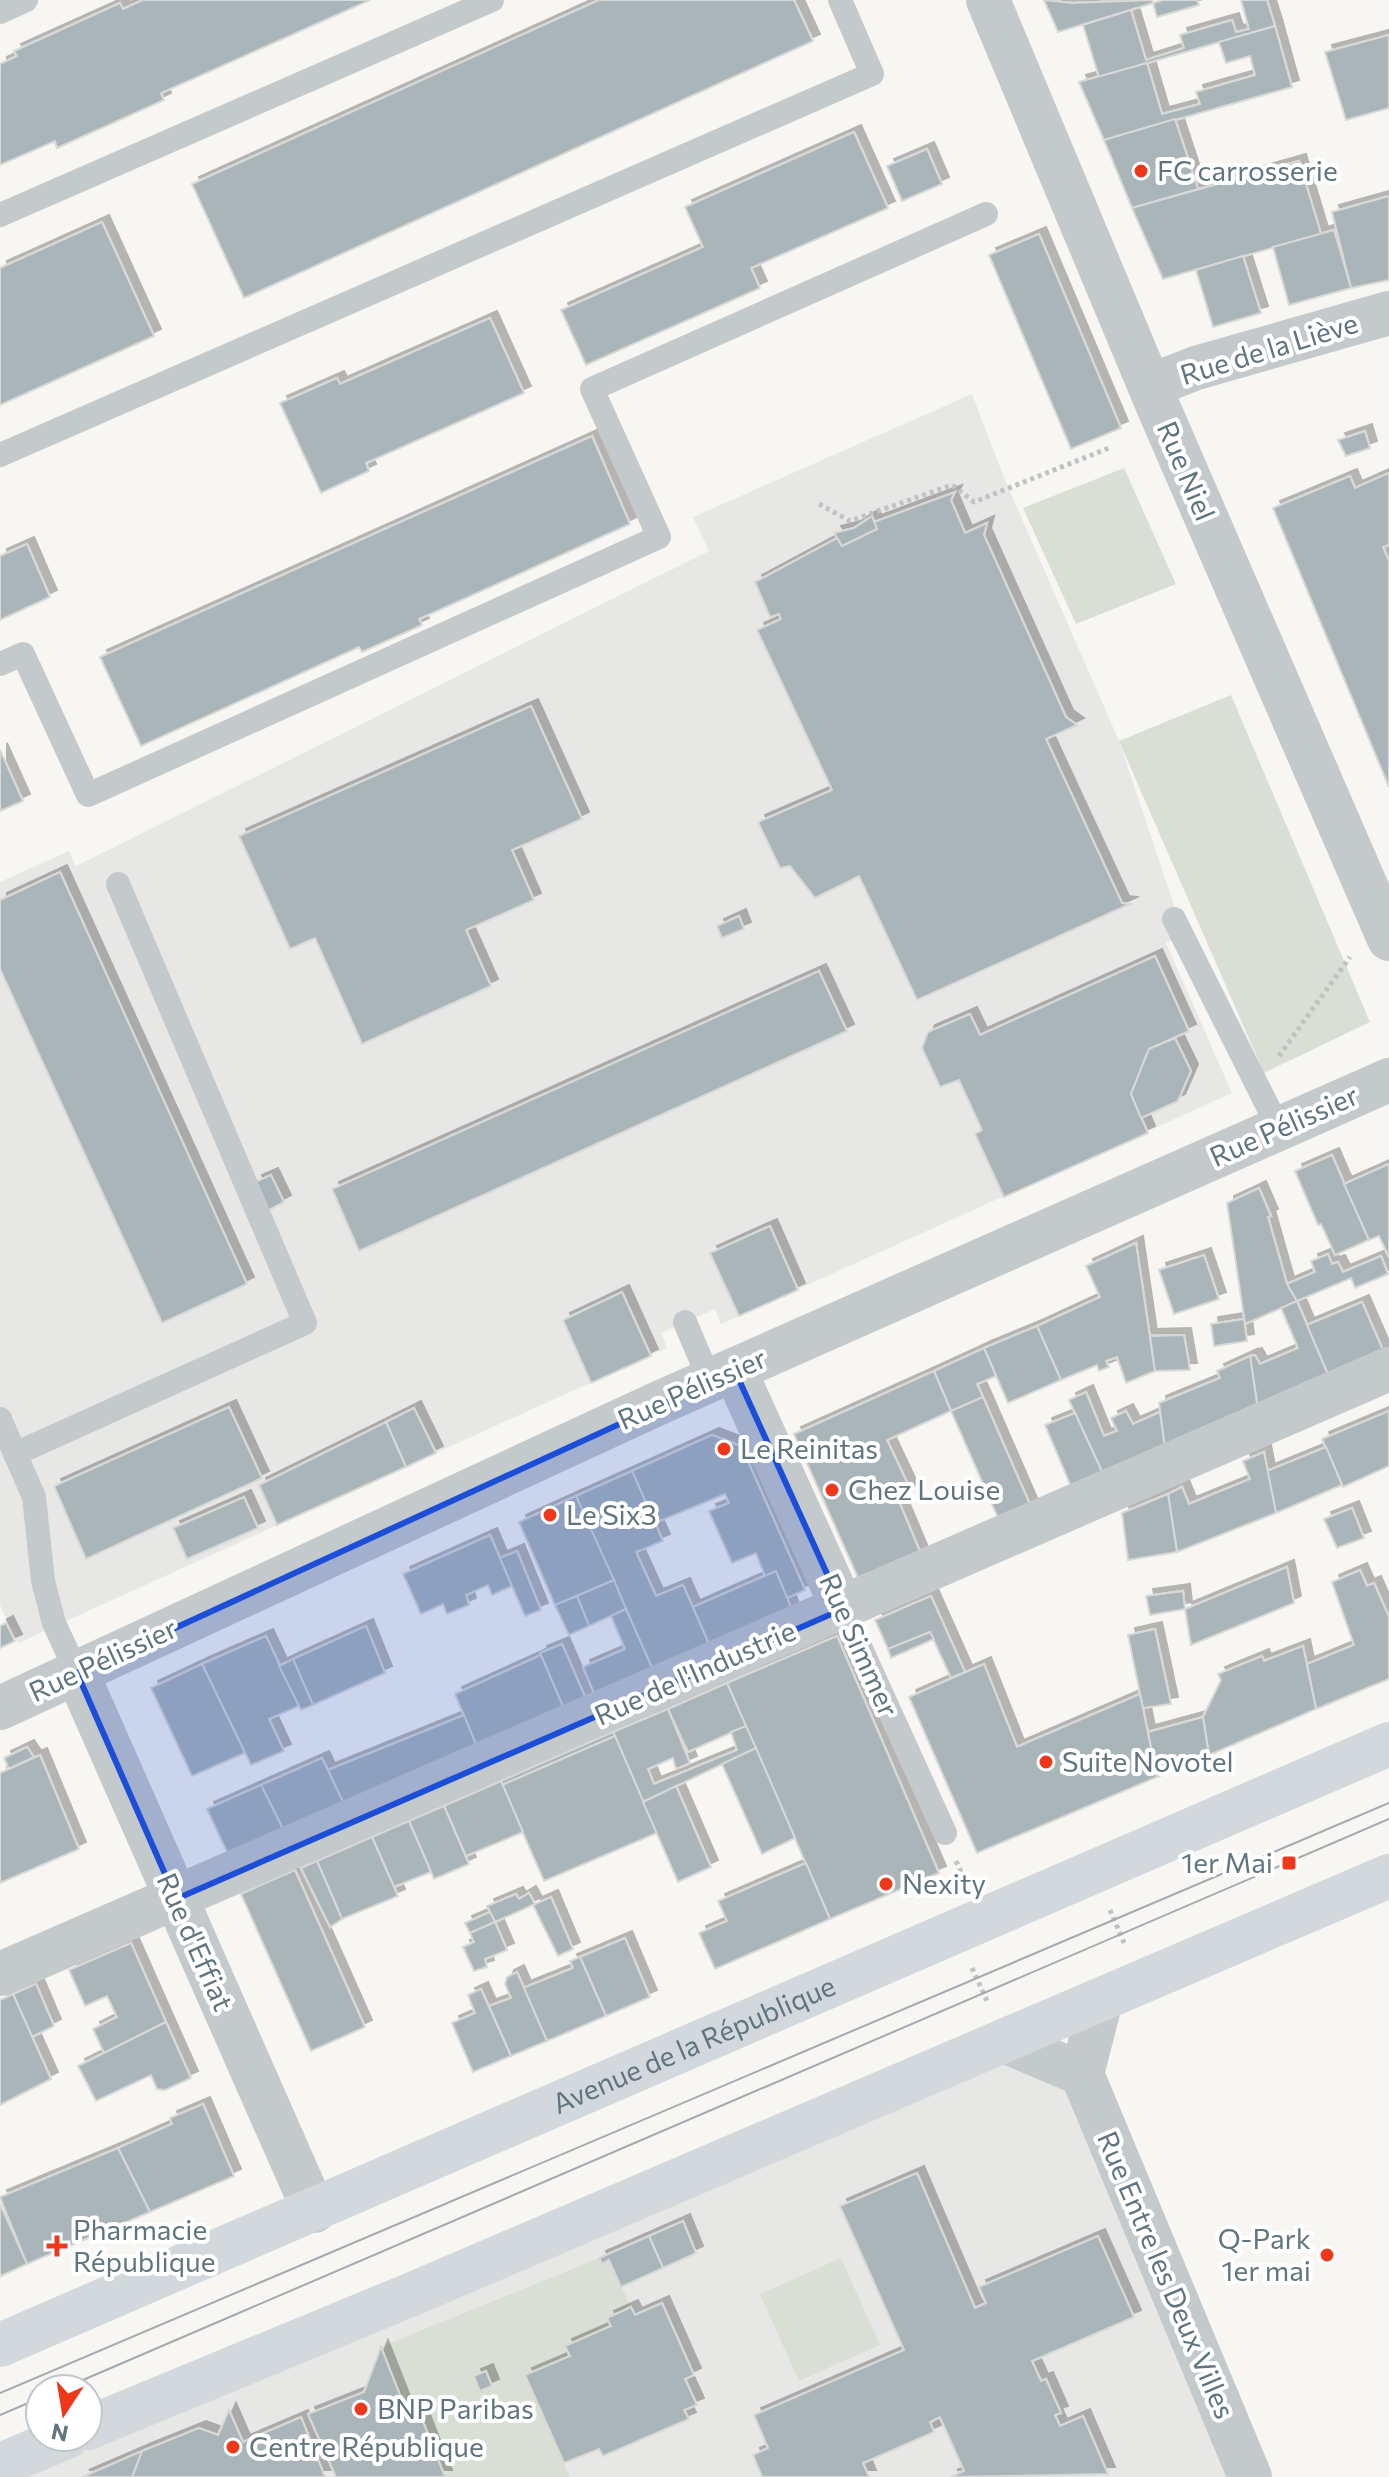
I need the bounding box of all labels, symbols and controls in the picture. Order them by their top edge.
place label: FC carrosserie [1157,153,1338,187]
marker: FC carrosserie [1132,162,1150,180]
street label: Rue de la Liève [1176,305,1362,391]
street label: Rue Niel [1151,416,1223,525]
street label: Rue Pélissier [1204,1077,1363,1173]
street label: Rue Pélissier [612,1340,771,1436]
place label: Le Reinitas [740,1431,878,1465]
marker: Le Reinitas [715,1440,733,1458]
place label: Chez Louise [848,1472,1000,1506]
marker: Chez Louise [823,1481,841,1499]
place label: Le Six3 [566,1497,657,1531]
marker: Le Six3 [541,1506,559,1524]
street label: Rue Simmer [813,1568,907,1721]
street label: Rue Pélissier [23,1610,182,1708]
street label: Rue de l'Industrie [589,1613,800,1732]
place label: Suite Novotel [1062,1744,1234,1778]
marker: Suite Novotel [1037,1753,1055,1771]
place label: 1er Mai [1181,1845,1273,1879]
marker: 1er Mai [1280,1854,1298,1872]
place label: Nexity [902,1866,986,1900]
street label: Rue d'Effiat [150,1867,241,2016]
marker: Nexity [877,1875,895,1893]
street label: Avenue de la République [547,1968,840,2120]
street label: Rue Entre les Deux Villes [1091,2126,1243,2423]
place label: Pharmacie République [73,2212,215,2278]
place label: Q-Park 1er mai [1218,2221,1311,2287]
marker: Pharmacie République [48,2237,66,2255]
marker: Q-Park 1er mai [1318,2246,1336,2264]
north arrow [24,2373,104,2453]
place label: BNP Paribas [377,2391,534,2425]
marker: BNP Paribas [352,2400,370,2418]
text: N [49,2418,71,2448]
place label: Centre République [249,2429,484,2463]
marker: Centre République [224,2438,242,2456]

